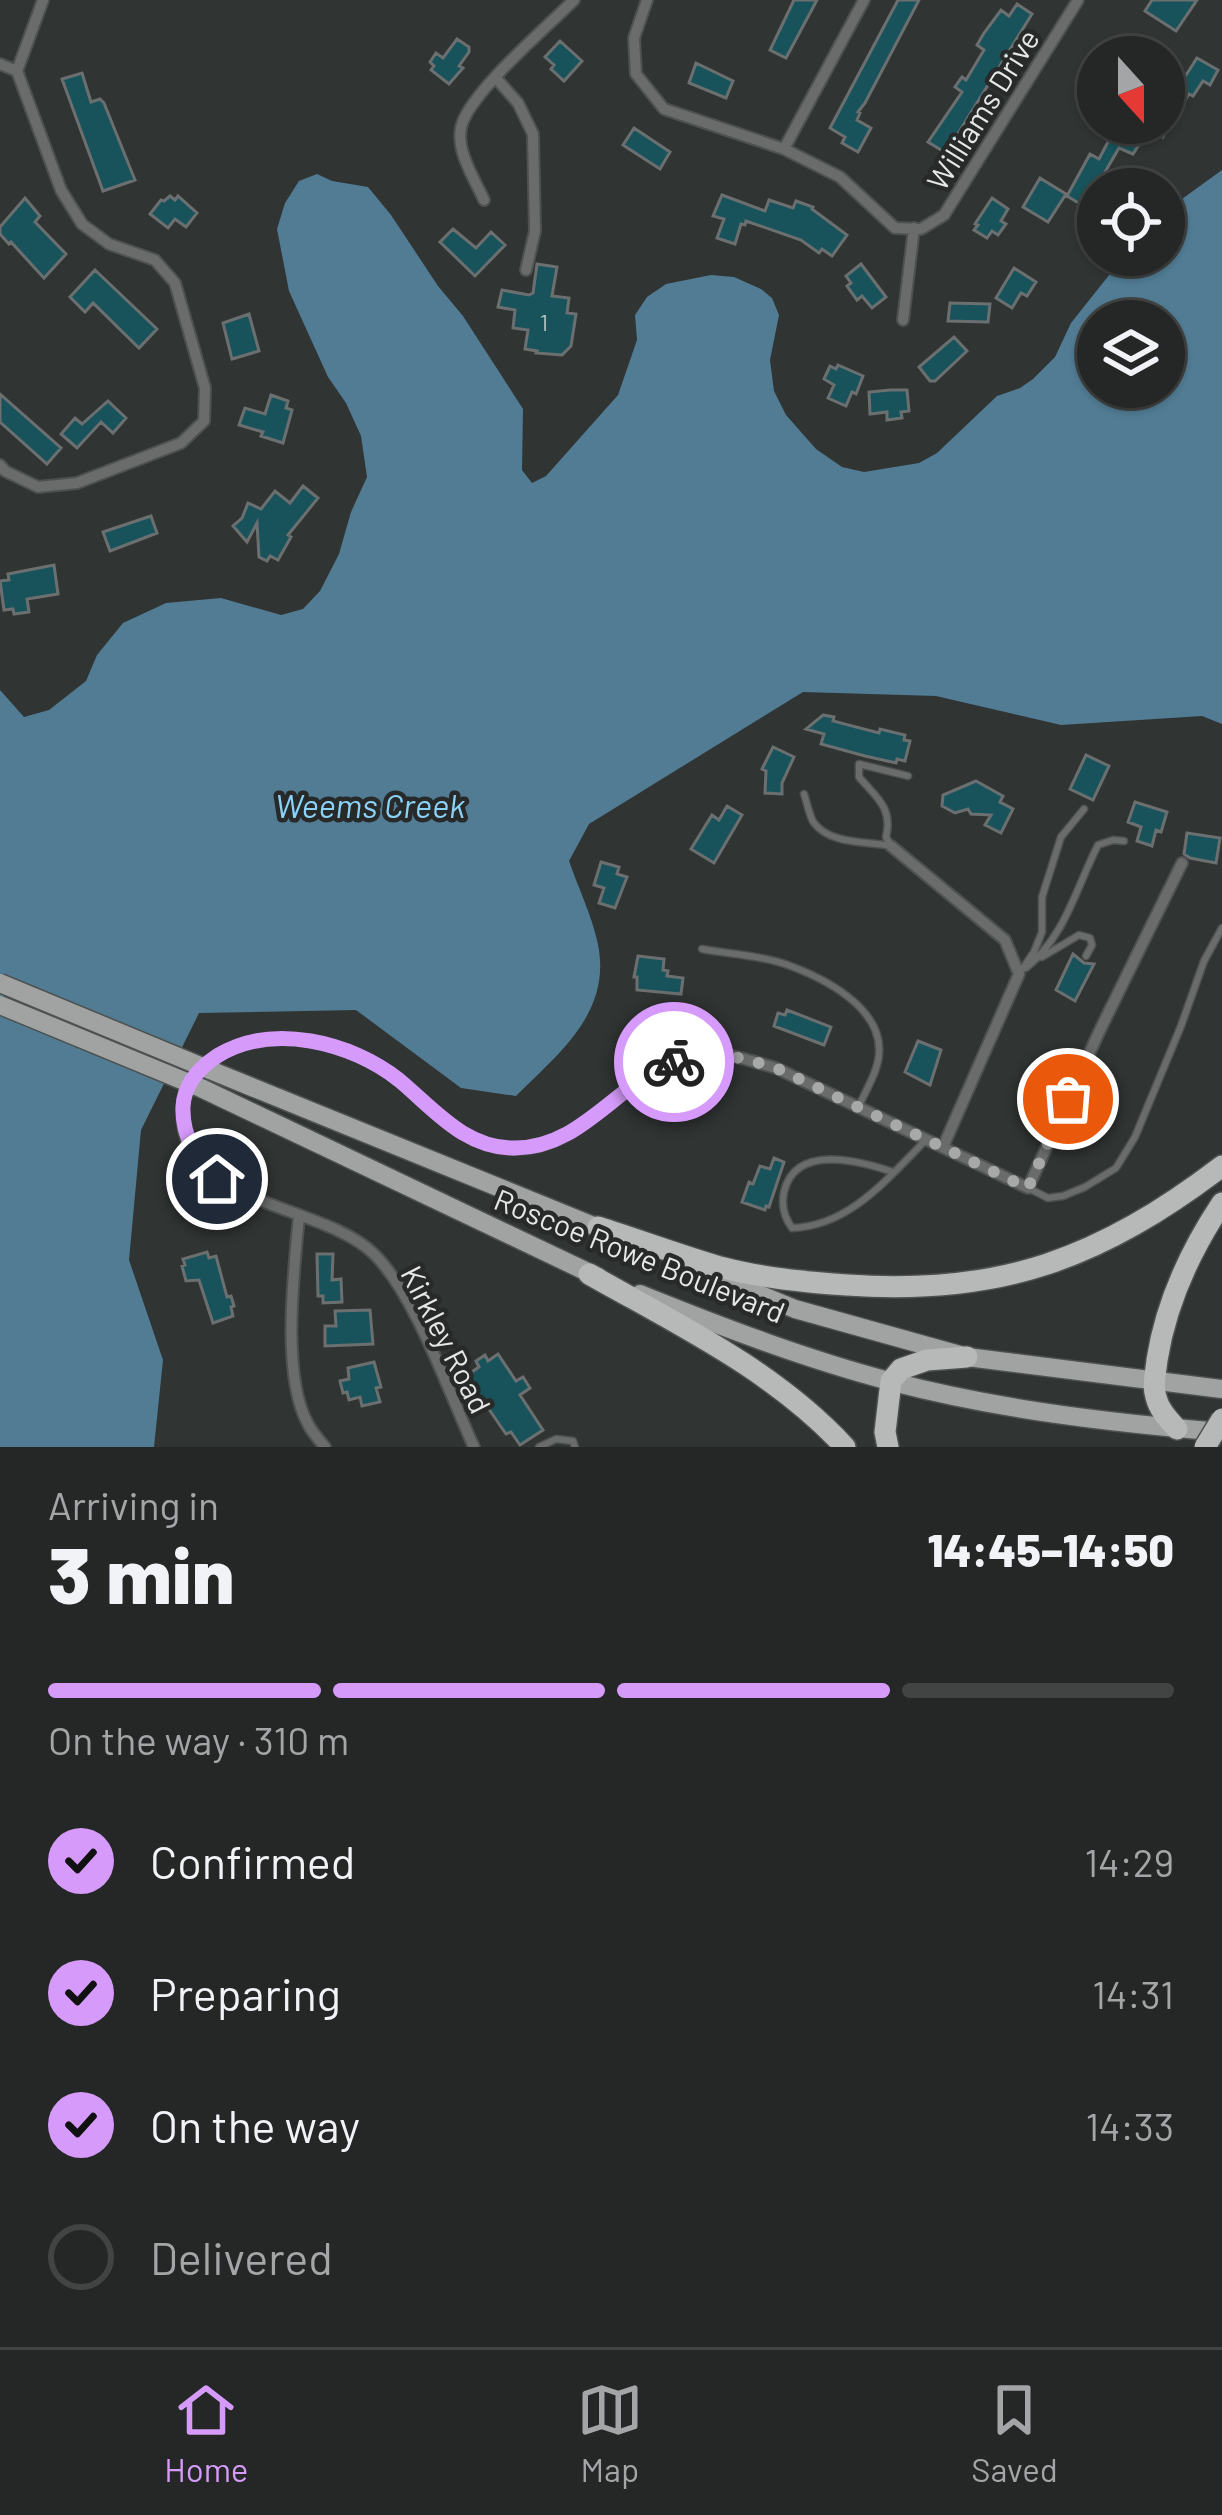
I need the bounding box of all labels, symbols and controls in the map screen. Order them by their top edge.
street label: Williams Drive [918,22,1046,196]
north arrow [1077,36,1185,144]
map controls [1077,36,1185,408]
button: locate [1077,168,1185,276]
button: layers [1077,300,1185,408]
house number: 1 [540,307,548,336]
water label: Weems Creek [275,785,465,825]
courier [614,1002,734,1122]
icon: bike [641,1029,707,1095]
pin [1017,1048,1119,1150]
icon: bag [1035,1066,1101,1132]
pin [166,1128,268,1230]
icon: home [184,1146,250,1212]
street label: Roscoe Rowe Boulevard [489,1180,791,1330]
street label: Kirkley Road [395,1259,499,1419]
text: Arriving in [48,1481,219,1528]
text: 14:45–14:50 [927,1522,1174,1576]
text: 3 min [48,1526,235,1620]
text: On the way · 310 m [48,1716,349,1763]
icon: check [48,1828,114,1894]
text: Confirmed [150,1834,355,1888]
text: 14:29 [1084,1838,1174,1885]
icon: check [48,1960,114,2026]
text: Preparing [150,1966,341,2020]
text: 14:31 [1092,1970,1174,2017]
icon: check [48,2092,114,2158]
text: On the way [150,2098,360,2152]
text: 14:33 [1085,2102,1174,2149]
text: Delivered [150,2230,333,2284]
tab: Home [164,2377,248,2489]
tab: Map [577,2377,643,2489]
tab: Saved [971,2377,1058,2489]

